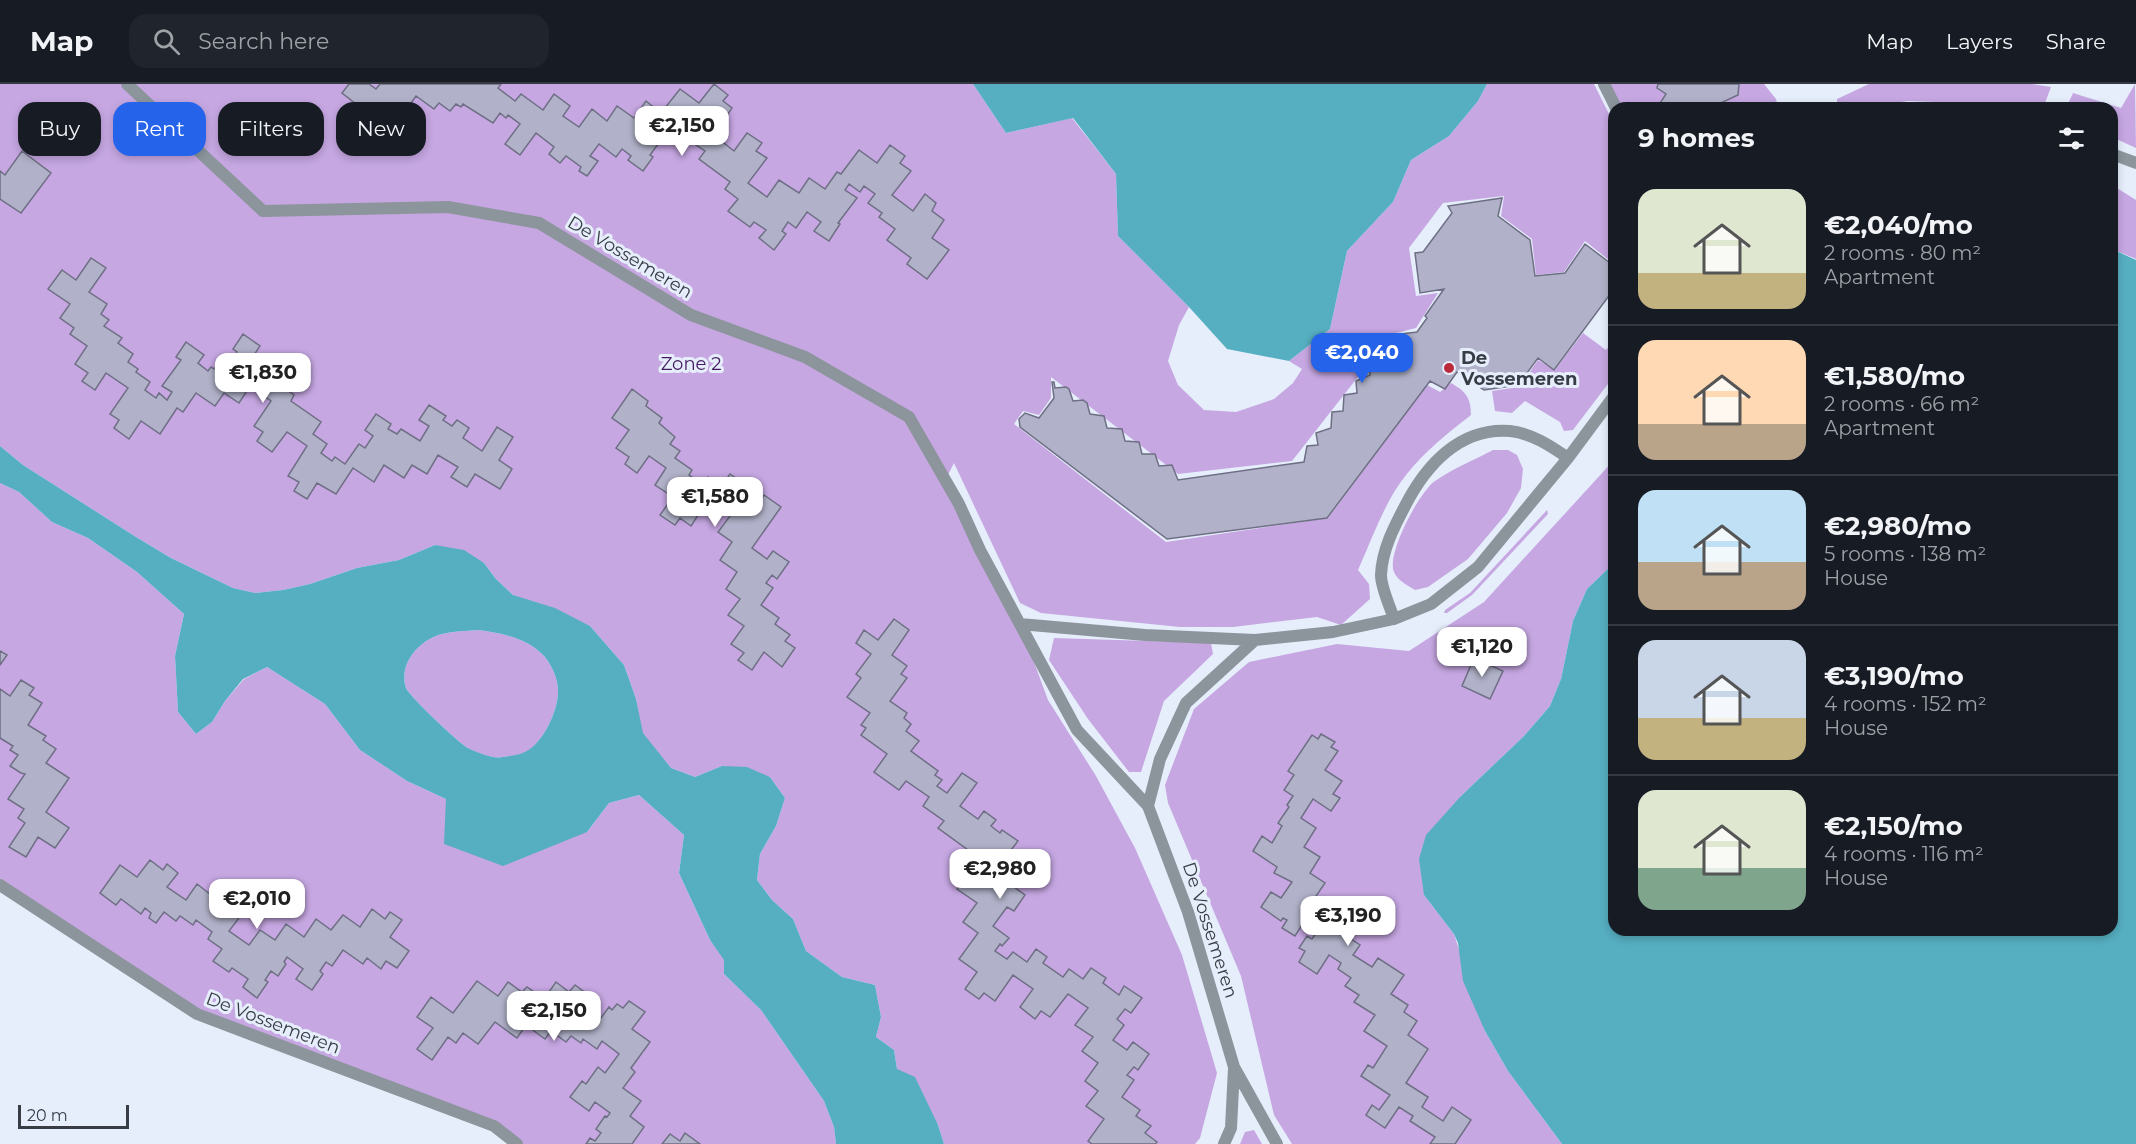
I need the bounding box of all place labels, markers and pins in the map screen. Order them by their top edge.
pin: €2,150 [633,106,731,157]
pin: €2,040 [1313,333,1411,384]
place label: De Vossemeren [1460,347,1577,390]
pin: €1,830 [214,353,312,404]
marker: De Vossemeren [1442,361,1456,375]
pin: €1,580 [666,477,764,528]
pin: €1,120 [1433,627,1531,678]
pin: €2,980 [951,849,1049,900]
pin: €2,010 [208,879,306,930]
pin: €3,190 [1299,896,1397,947]
pin: €2,150 [505,991,603,1042]

